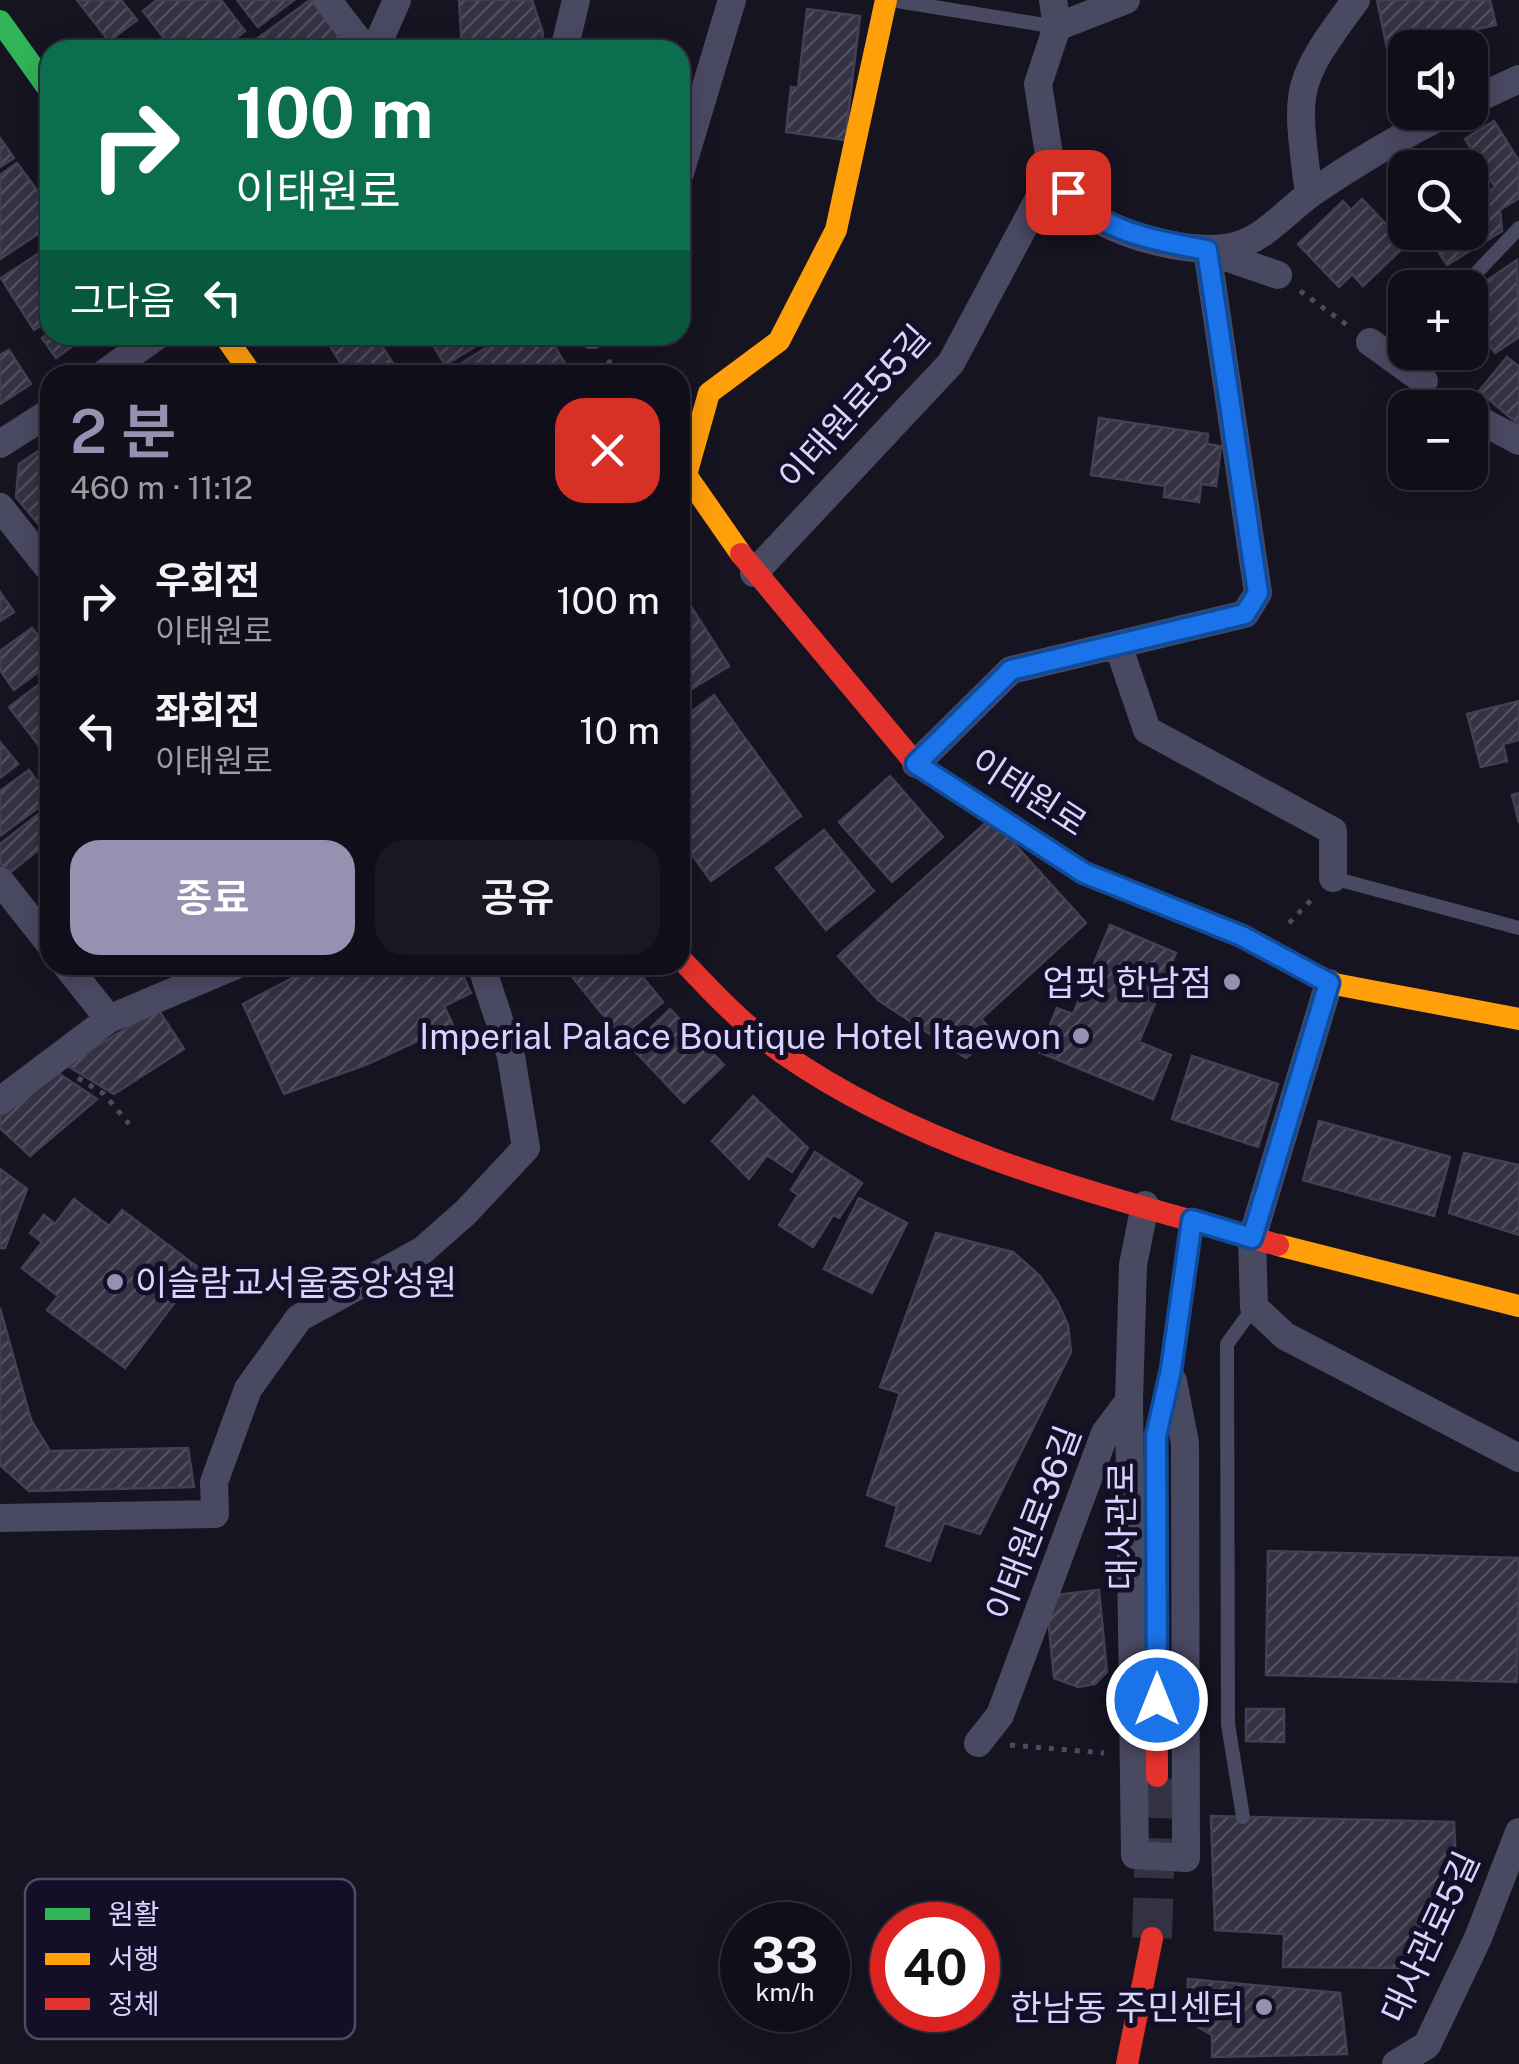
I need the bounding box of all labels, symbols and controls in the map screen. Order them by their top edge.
map controls [1388,30,1488,490]
button: sound [1388,30,1488,130]
text: 100 m [235,71,433,154]
icon: right [70,80,200,210]
pin [1026,150,1111,235]
button: search [1388,150,1488,250]
text: 이태원로 [235,164,401,217]
icon: arrive [1041,165,1096,220]
icon: left [195,270,250,325]
button: + [1388,270,1488,370]
text: 그다음 [70,278,175,323]
street label: 이태원로55길 [770,317,938,497]
button: − [1388,390,1488,490]
text: 2 분 [70,396,176,467]
button: close [555,398,660,503]
text: 460 m · 11:12 [70,469,253,506]
text: 우회전 [155,558,260,603]
icon: right [70,573,125,628]
text: 100 m [556,578,660,623]
text: 이태원로 [155,612,273,649]
text: 좌회전 [155,688,260,733]
icon: left [70,703,125,758]
text: 10 m [579,708,660,753]
street label: 이태원로 [964,740,1094,844]
text: 이태원로 [155,742,273,779]
button: 종료 [70,840,355,955]
button: 공유 [375,840,660,955]
place label: 업핏 한남점 [1042,962,1212,1003]
marker: 업핏 한남점 [1221,971,1243,993]
place label: Imperial Palace Boutique Hotel Itaewon [419,1016,1061,1057]
marker: Imperial Palace Boutique Hotel Itaewon [1070,1025,1092,1047]
place label: 이슬람교서울중앙성원 [135,1262,457,1303]
marker: 이슬람교서울중앙성원 [104,1271,126,1293]
street label: 이태원로36길 [977,1420,1089,1626]
street label: 대사관로 [1101,1462,1142,1590]
position arrow [1105,1648,1209,1752]
street label: 대사관로5길 [1373,1845,1487,2029]
legend [25,1879,355,2039]
text: 원활 [108,1897,160,1930]
speed limit sign: 40 [870,1902,1000,2032]
text: 33 [752,1925,818,1984]
text: 서행 [108,1942,160,1975]
text: km/h [756,1977,814,2007]
text: 정체 [108,1987,160,2020]
place label: 한남동 주민센터 [1010,1987,1244,2028]
marker: 한남동 주민센터 [1253,1996,1275,2018]

